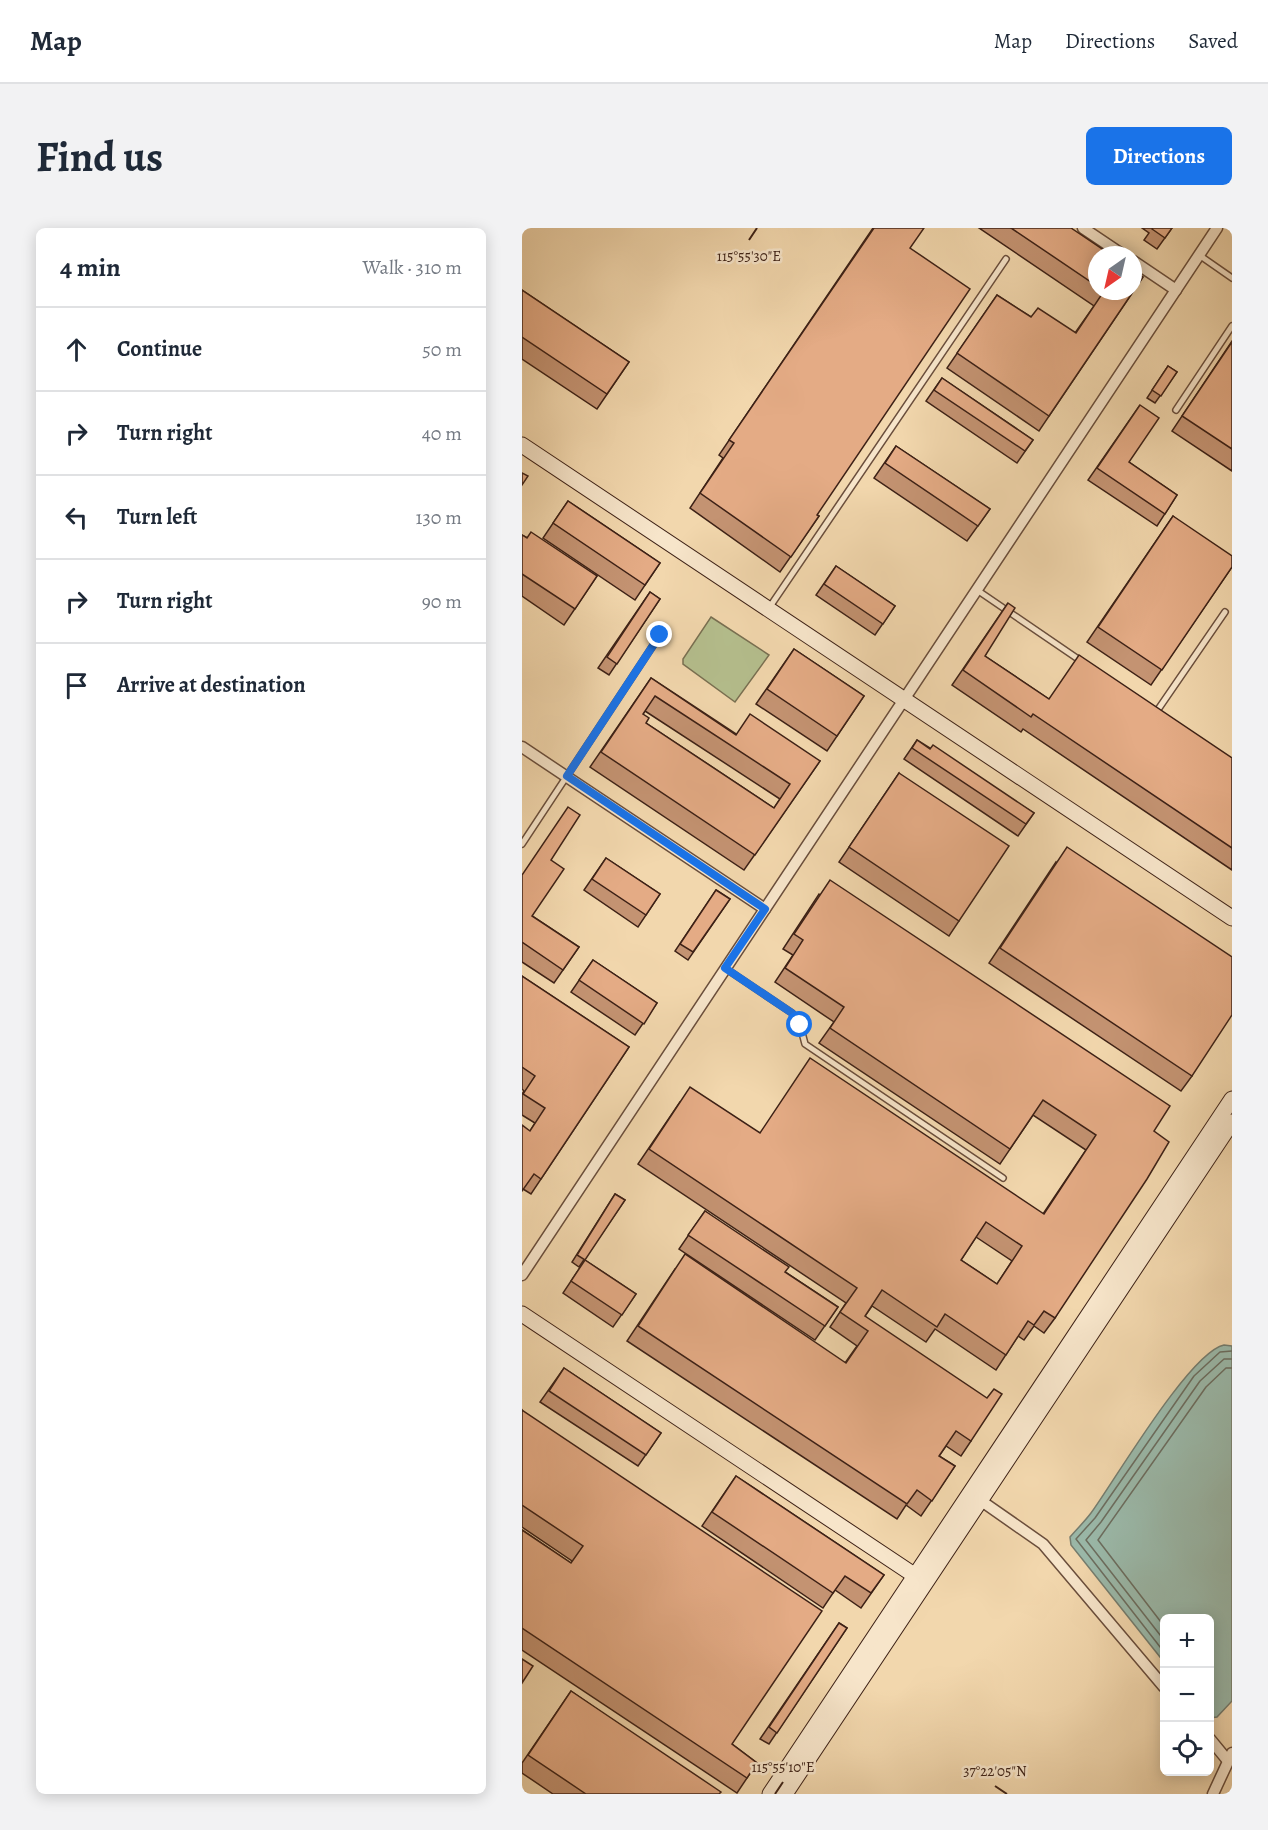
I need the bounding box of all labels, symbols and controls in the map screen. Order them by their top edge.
text: Map [30,22,82,60]
text: Map [994,27,1032,55]
text: Directions [1065,27,1155,55]
text: Saved [1188,27,1238,55]
button: Directions [1086,127,1232,185]
text: Find us [36,128,163,185]
text: 115°55'30"E [717,246,781,266]
north arrow [1088,246,1142,300]
text: 4 min [60,250,121,285]
text: Walk · 310 m [363,254,462,281]
icon: ahead [60,333,93,366]
text: Continue [117,334,202,364]
text: 50 m [422,336,462,363]
icon: right [60,417,93,450]
text: Turn right [117,418,213,448]
text: 40 m [422,420,462,447]
icon: left [60,501,93,534]
text: Turn left [117,502,197,532]
text: 130 m [416,504,462,531]
icon: right [60,585,93,618]
text: Turn right [117,586,213,616]
text: 90 m [422,588,462,615]
route end [646,621,672,647]
icon: arrive [60,669,93,702]
text: Arrive at destination [117,670,306,700]
route start [786,1011,812,1037]
map controls [1160,1614,1214,1776]
button: + [1160,1614,1214,1668]
button: − [1160,1668,1214,1722]
button: locate [1160,1722,1214,1776]
text: 115°55'10"E [751,1757,815,1777]
text: 37°22'05"N [963,1761,1027,1781]

